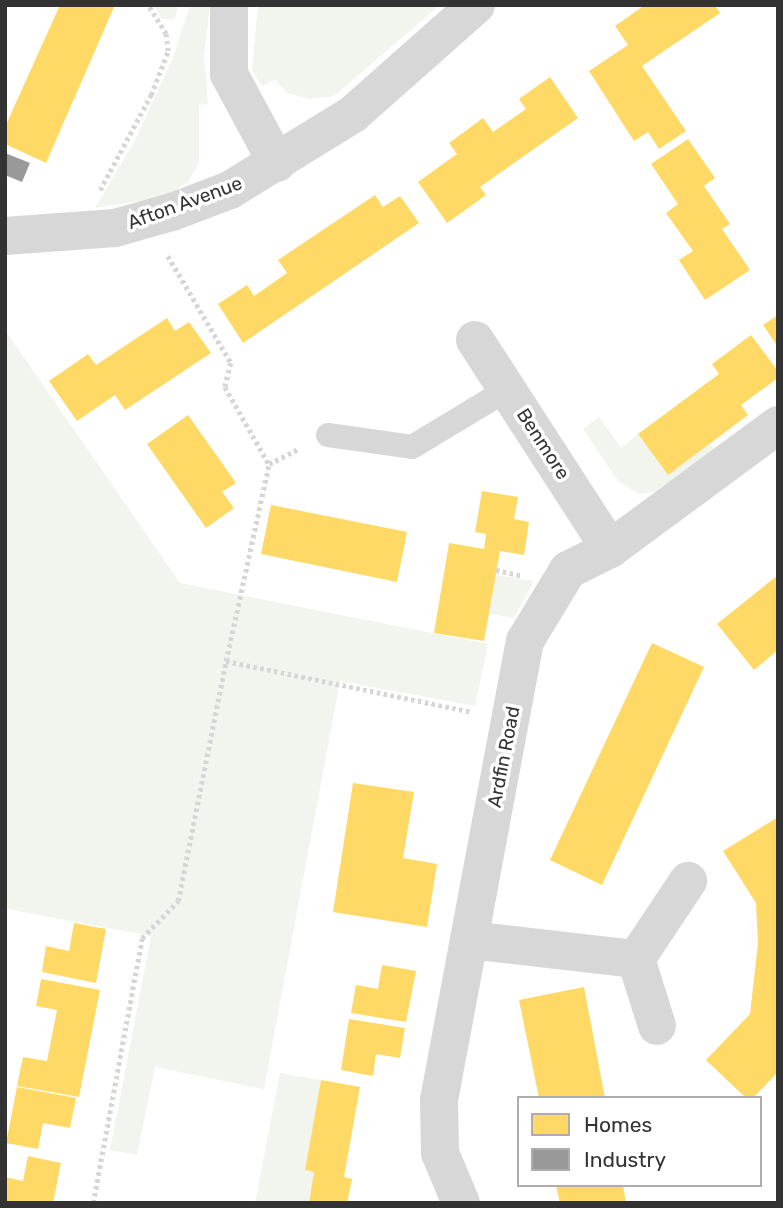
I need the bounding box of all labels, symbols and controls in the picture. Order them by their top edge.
street label: Afton Avenue [124,172,246,234]
street label: Benmore [512,404,574,484]
street label: Ardfin Road [483,704,525,810]
legend [517,1096,762,1187]
text: Homes [584,1112,652,1137]
text: Industry [584,1147,666,1172]

